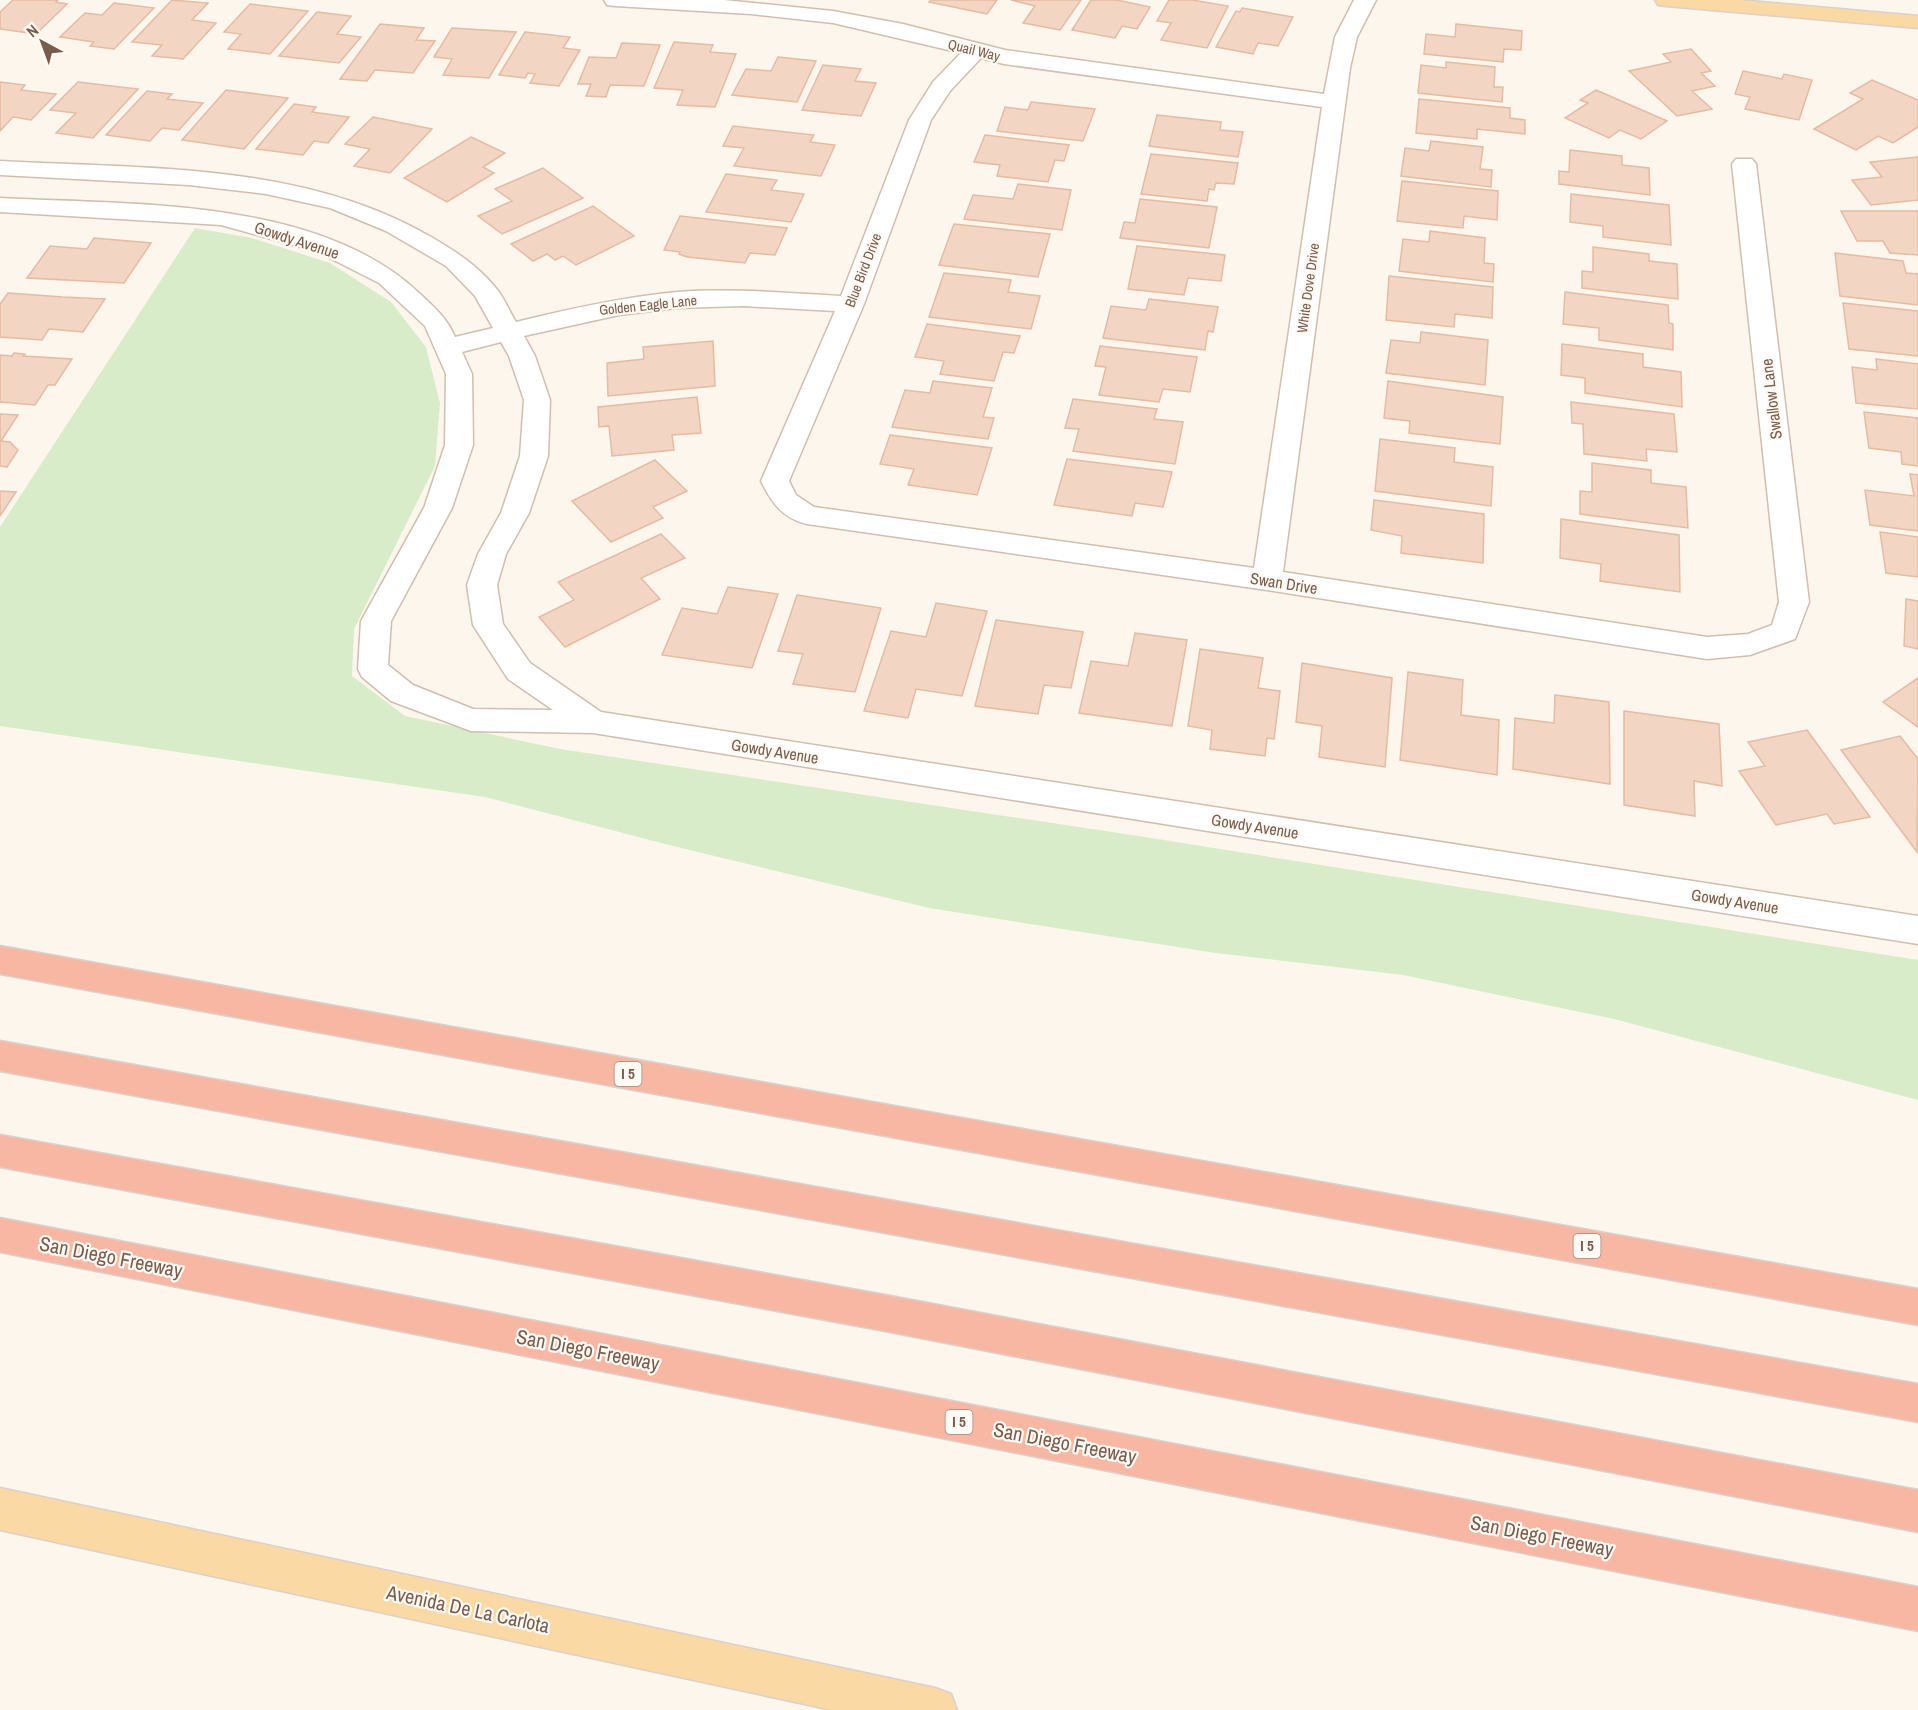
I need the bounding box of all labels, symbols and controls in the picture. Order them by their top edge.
north arrow [12,12,72,72]
text: N [21,19,43,42]
street label: Quail Way [946,35,1002,65]
street label: Gowdy Avenue [252,216,342,264]
street label: Blue Bird Drive [841,230,885,310]
street label: White Dove Drive [1293,242,1323,334]
street label: Golden Eagle Lane [598,291,698,319]
street label: Swallow Lane [1755,357,1787,441]
street label: Swan Drive [1249,567,1319,599]
street label: Gowdy Avenue [730,733,820,769]
street label: Gowdy Avenue [1210,808,1300,844]
street label: Gowdy Avenue [1690,883,1780,919]
road number: I 5 [614,1062,642,1086]
street label: San Diego Freeway [37,1229,186,1284]
road number: I 5 [1574,1234,1600,1258]
street label: San Diego Freeway [514,1322,663,1377]
road number: I 5 [946,1410,972,1434]
street label: San Diego Freeway [991,1415,1140,1470]
street label: San Diego Freeway [1468,1508,1617,1563]
street label: Avenida De La Carlota [383,1578,552,1639]

